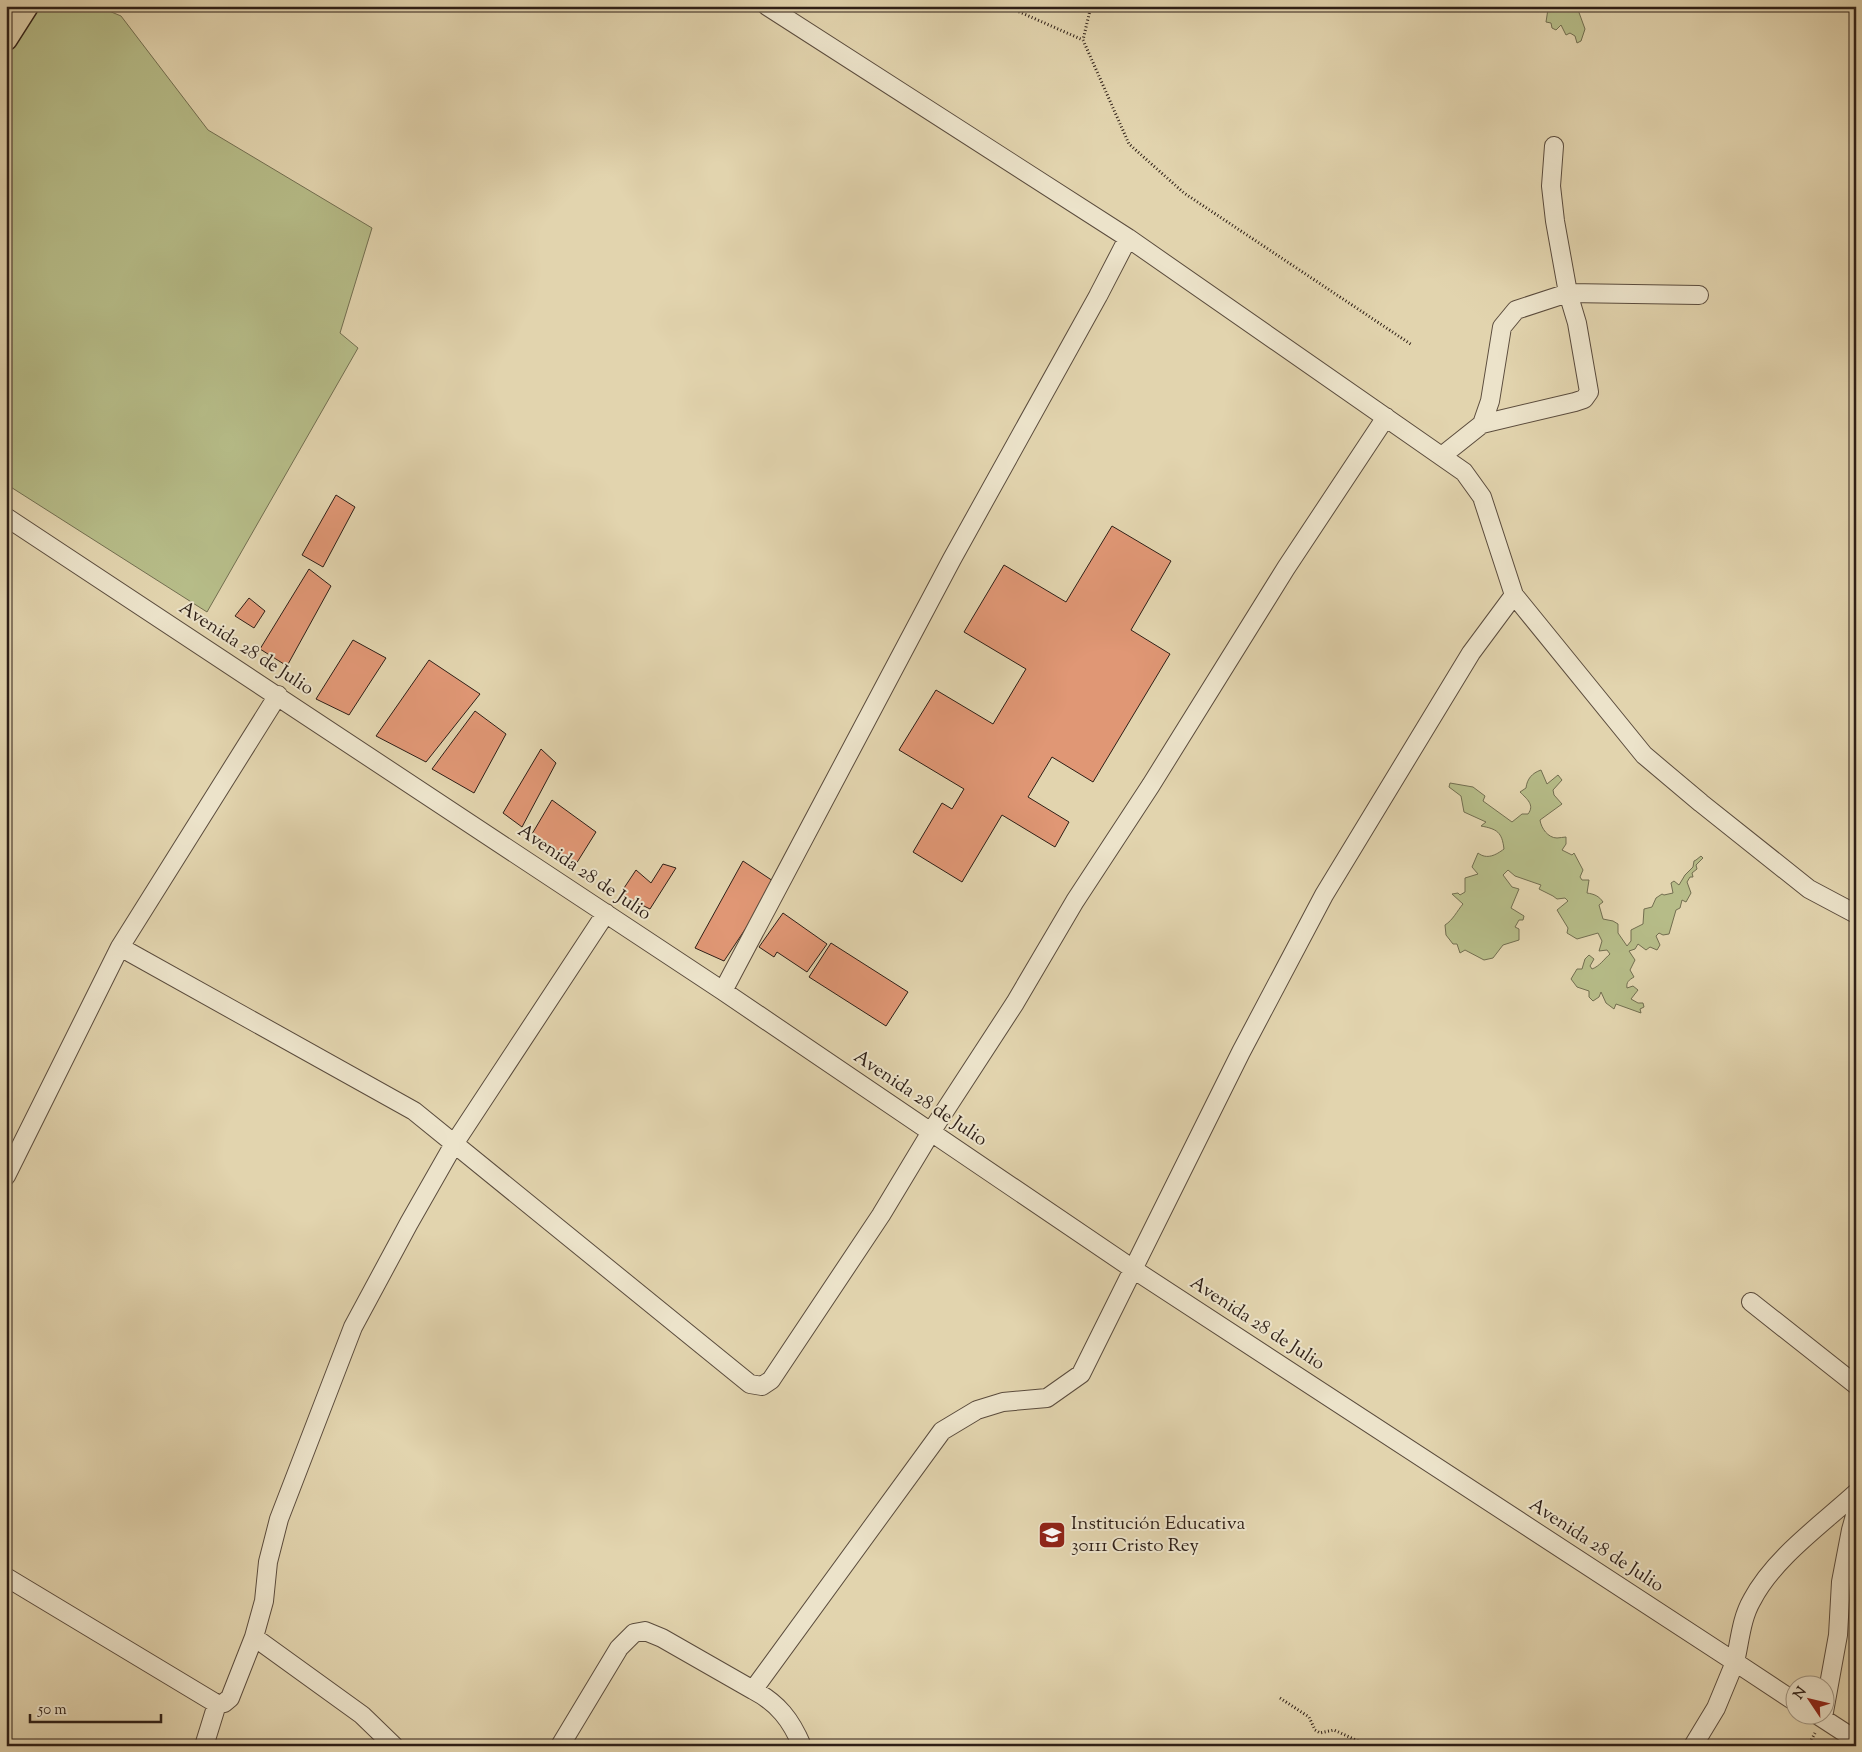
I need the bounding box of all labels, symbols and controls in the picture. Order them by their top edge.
street label: Avenida 28 de Julio [173,595,319,703]
street label: Avenida 28 de Julio [512,818,656,928]
street label: Avenida 28 de Julio [848,1044,992,1154]
street label: Avenida 28 de Julio [1184,1270,1330,1378]
street label: Avenida 28 de Julio [1523,1492,1669,1600]
place label: Institución Educativa 30111 Cristo Rey [1071,1511,1246,1560]
school or university icon: Institución Educativa 30111 Cristo Rey [1037,1520,1067,1550]
north arrow [1784,1674,1834,1724]
text: N [1790,1683,1812,1704]
scale bar [30,1692,161,1724]
text: 50 m [37,1700,67,1721]

